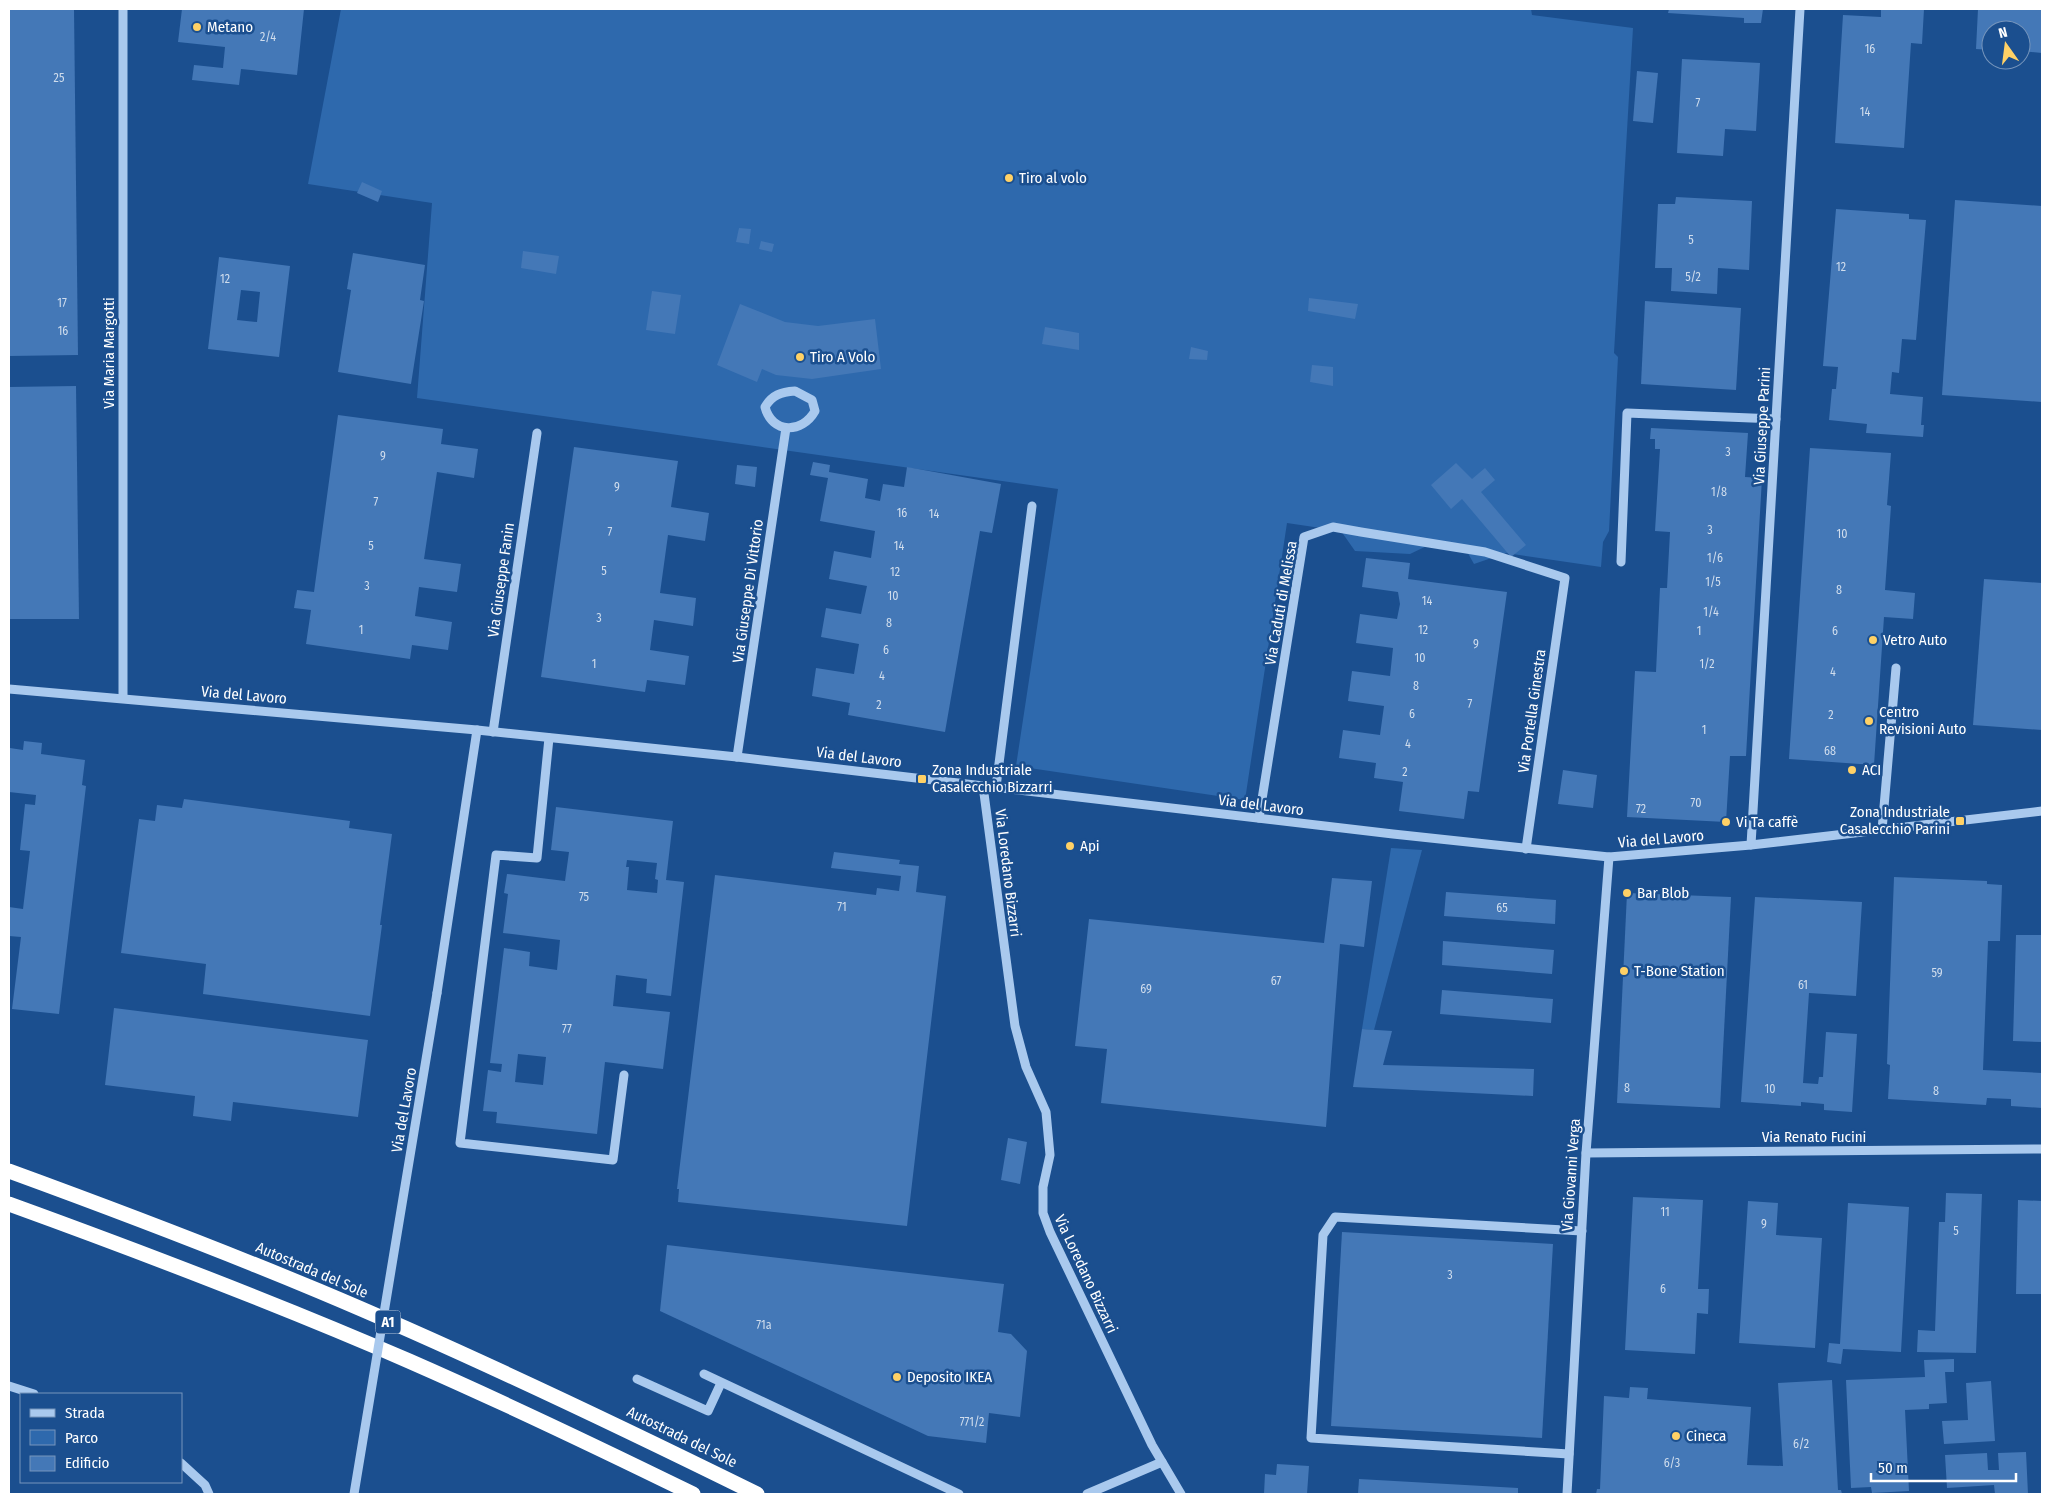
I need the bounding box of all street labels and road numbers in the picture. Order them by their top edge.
street label: Via Maria Margotti [100,297,118,409]
street label: Via Giuseppe Parini [1750,366,1774,486]
street label: Via Giuseppe Di Vittorio [729,518,767,664]
street label: Via Giuseppe Fanin [484,521,518,639]
street label: Via Caduti di Melissa [1261,539,1301,667]
street label: Via Portella Ginestra [1514,648,1550,774]
street label: Via del Lavoro [200,682,288,708]
street label: Via del Lavoro [815,743,903,771]
street label: Via del Lavoro [1217,791,1305,819]
street label: Via Loredano Bizzarri [991,808,1025,938]
street label: Via del Lavoro [1617,826,1705,852]
street label: Via del Lavoro [388,1066,420,1154]
street label: Via Giovanni Verga [1558,1118,1584,1232]
street label: Via Renato Fucini [1762,1128,1866,1146]
street label: Via Loredano Bizzarri [1051,1212,1121,1336]
street label: Autostrada del Sole [253,1238,371,1302]
road number: A1 [376,1310,400,1334]
street label: Autostrada del Sole [624,1403,740,1471]

